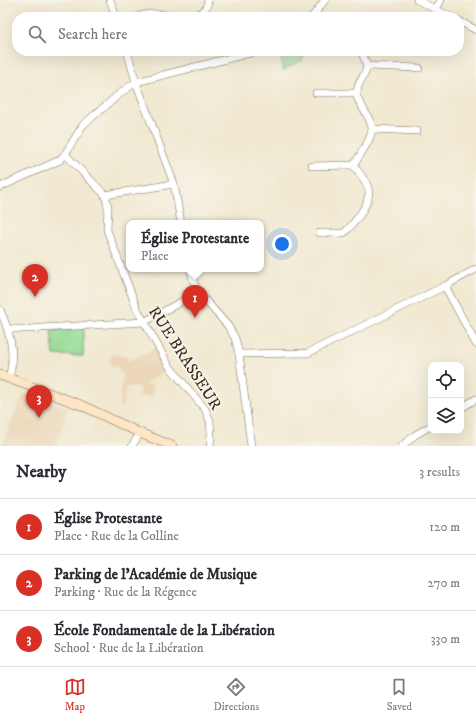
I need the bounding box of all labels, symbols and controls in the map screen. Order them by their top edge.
search box [12,12,464,56]
icon: search [26,23,48,45]
text: Search here [58,25,127,44]
popup [126,220,264,272]
text: Église Protestante [141,229,249,248]
your location [272,234,292,254]
text: Place [141,248,169,264]
pin: 2 [22,264,48,297]
pin: 1 [182,285,208,318]
street label: RUE BRASSEUR [144,302,226,414]
map controls [428,362,464,434]
button: locate [428,362,464,398]
pin: 3 [26,385,52,418]
button: layers [428,398,464,434]
text: Nearby [16,461,66,483]
text: 3 results [419,464,460,480]
text: Église Protestante [54,509,162,528]
text: 1 [27,519,31,535]
text: 120 m [429,519,460,535]
text: Place · Rue de la Colline [54,528,179,544]
text: Parking de l'Académie de Musique [54,565,257,584]
text: 2 [26,575,32,591]
text: 270 m [428,575,460,591]
text: Parking · Rue de la Régence [54,584,197,600]
text: École Fondamentale de la Libération [54,621,275,640]
text: 3 [27,631,31,647]
text: 330 m [431,631,460,647]
text: School · Rue de la Libération [54,640,204,656]
tab: Map [64,676,86,714]
tab: Directions [214,676,259,714]
tab: Saved [387,676,412,714]

